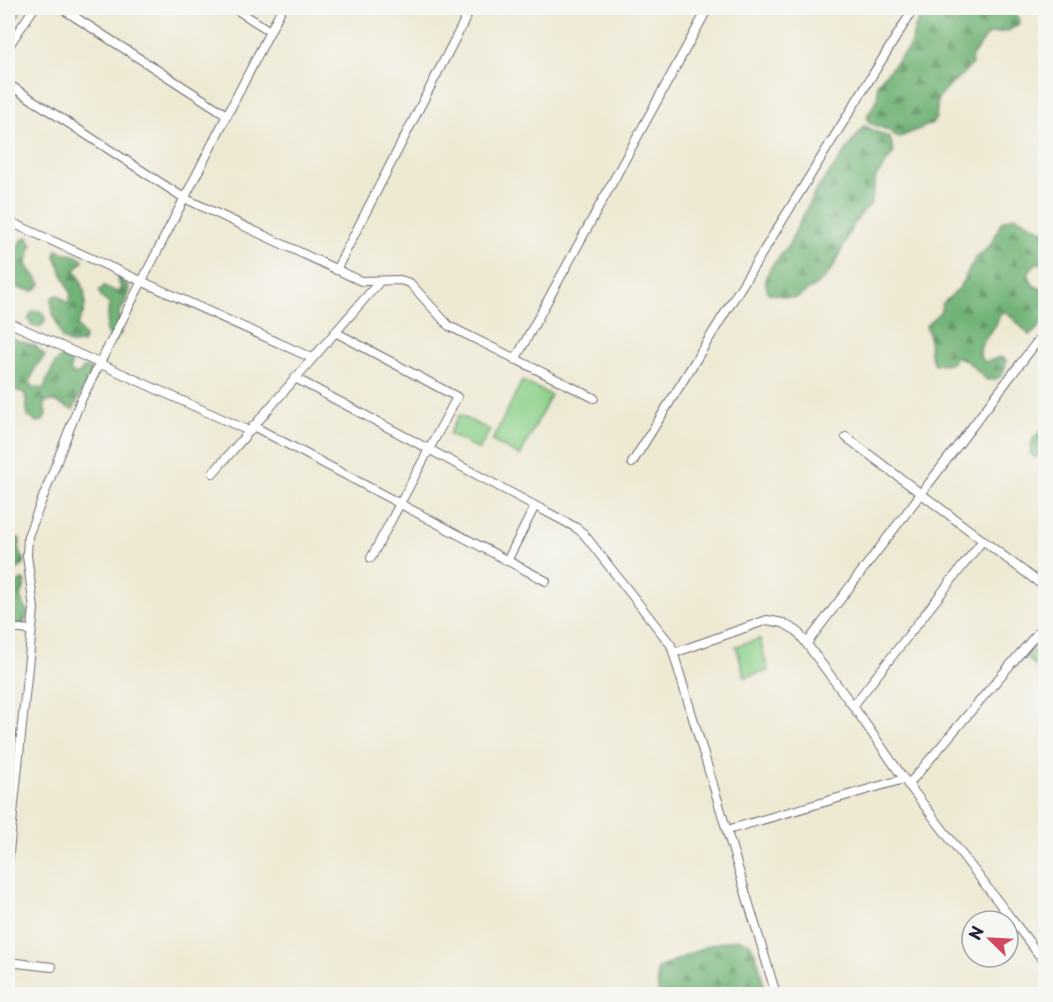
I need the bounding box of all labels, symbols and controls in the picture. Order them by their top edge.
north arrow [960,909,1020,969]
text: N [962,922,989,943]

